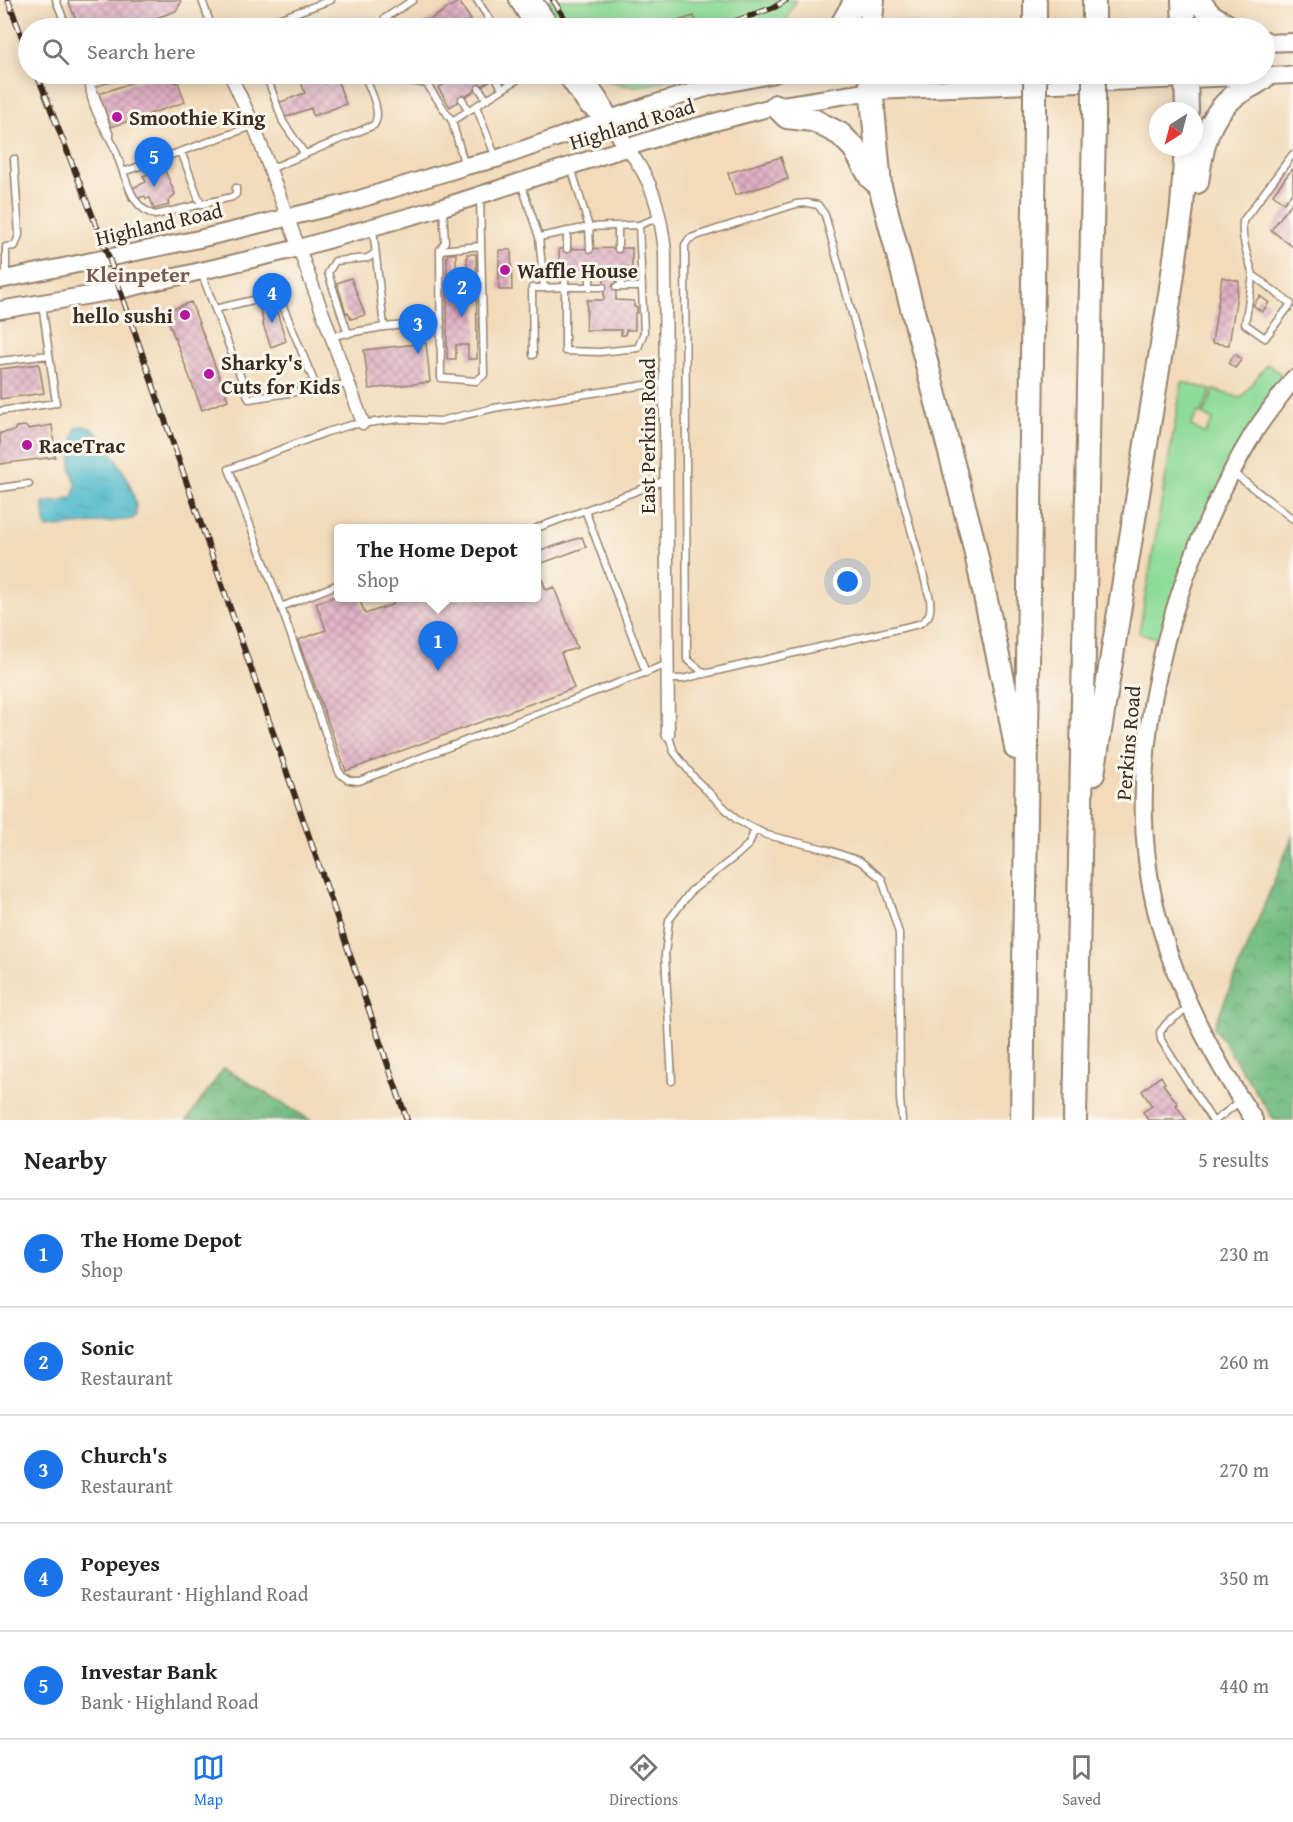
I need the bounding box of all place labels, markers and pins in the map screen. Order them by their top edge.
place label: Smoothie King [129,102,266,133]
marker: Smoothie King [110,110,124,124]
pin: 5 [134,138,174,187]
place label: Waffle House [517,255,638,286]
marker: Waffle House [498,263,512,277]
pin: 2 [442,268,482,317]
pin: 4 [252,274,292,323]
place label: hello sushi [72,300,173,331]
pin: 3 [398,304,438,354]
marker: hello sushi [178,308,192,322]
place label: Sharky's Cuts for Kids [221,347,340,402]
marker: Sharky's Cuts for Kids [202,367,216,381]
place label: RaceTrac [39,430,125,461]
marker: RaceTrac [20,438,34,452]
pin: 1 [418,622,458,671]

